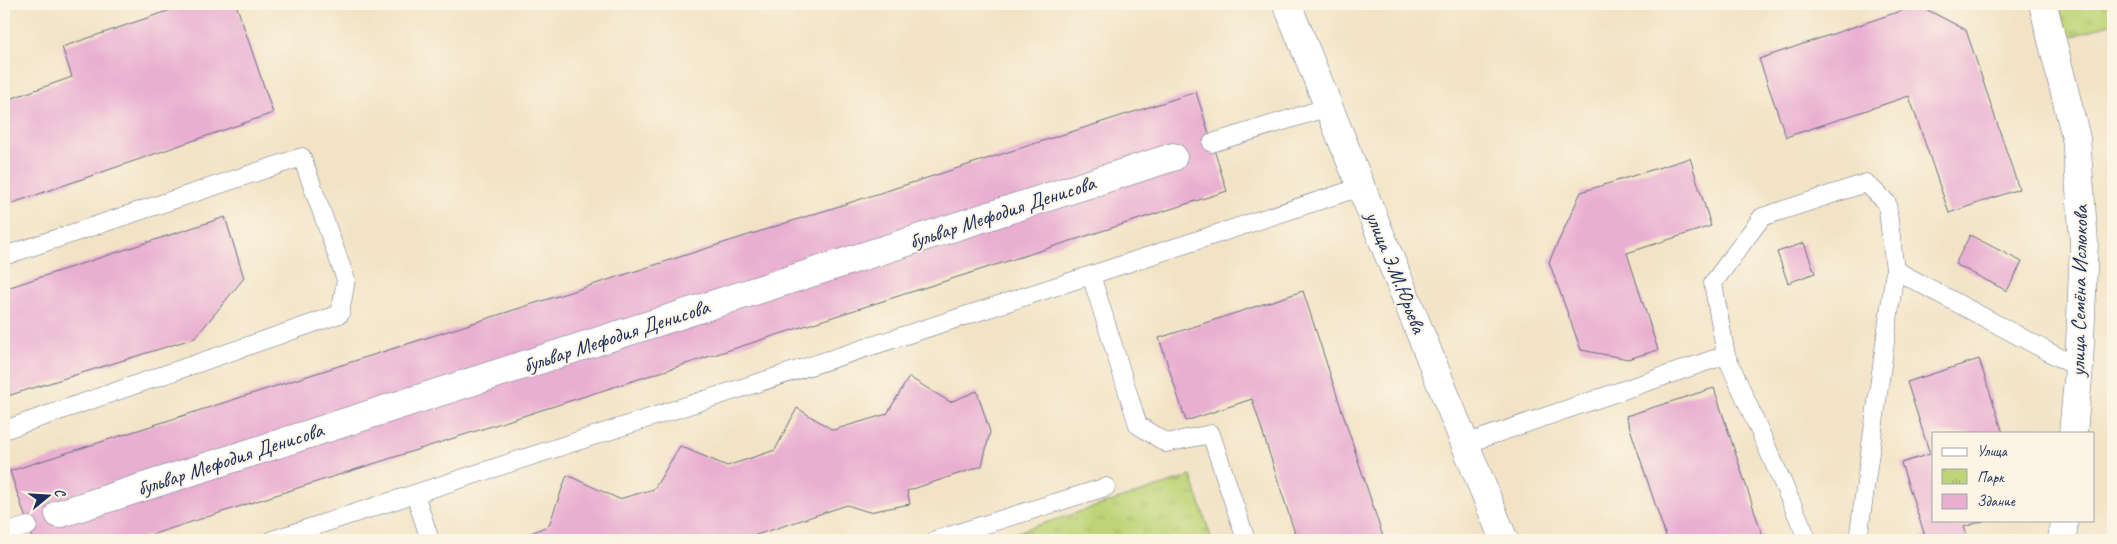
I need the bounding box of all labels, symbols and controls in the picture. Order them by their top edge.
street label: бульвар Мефодия Денисова [906,169,1100,254]
street label: улица Семёна Ислюкова [2064,203,2094,379]
street label: улица Э.М.Юрьева [1359,205,1433,338]
street label: бульвар Мефодия Денисова [520,293,714,378]
street label: бульвар Мефодия Денисова [134,416,328,501]
legend [1932,432,2094,522]
text: Улица [1977,442,2008,461]
text: Парк [1977,468,2005,487]
north arrow [22,472,72,522]
text: С [51,486,70,500]
text: Здание [1977,492,2016,511]

